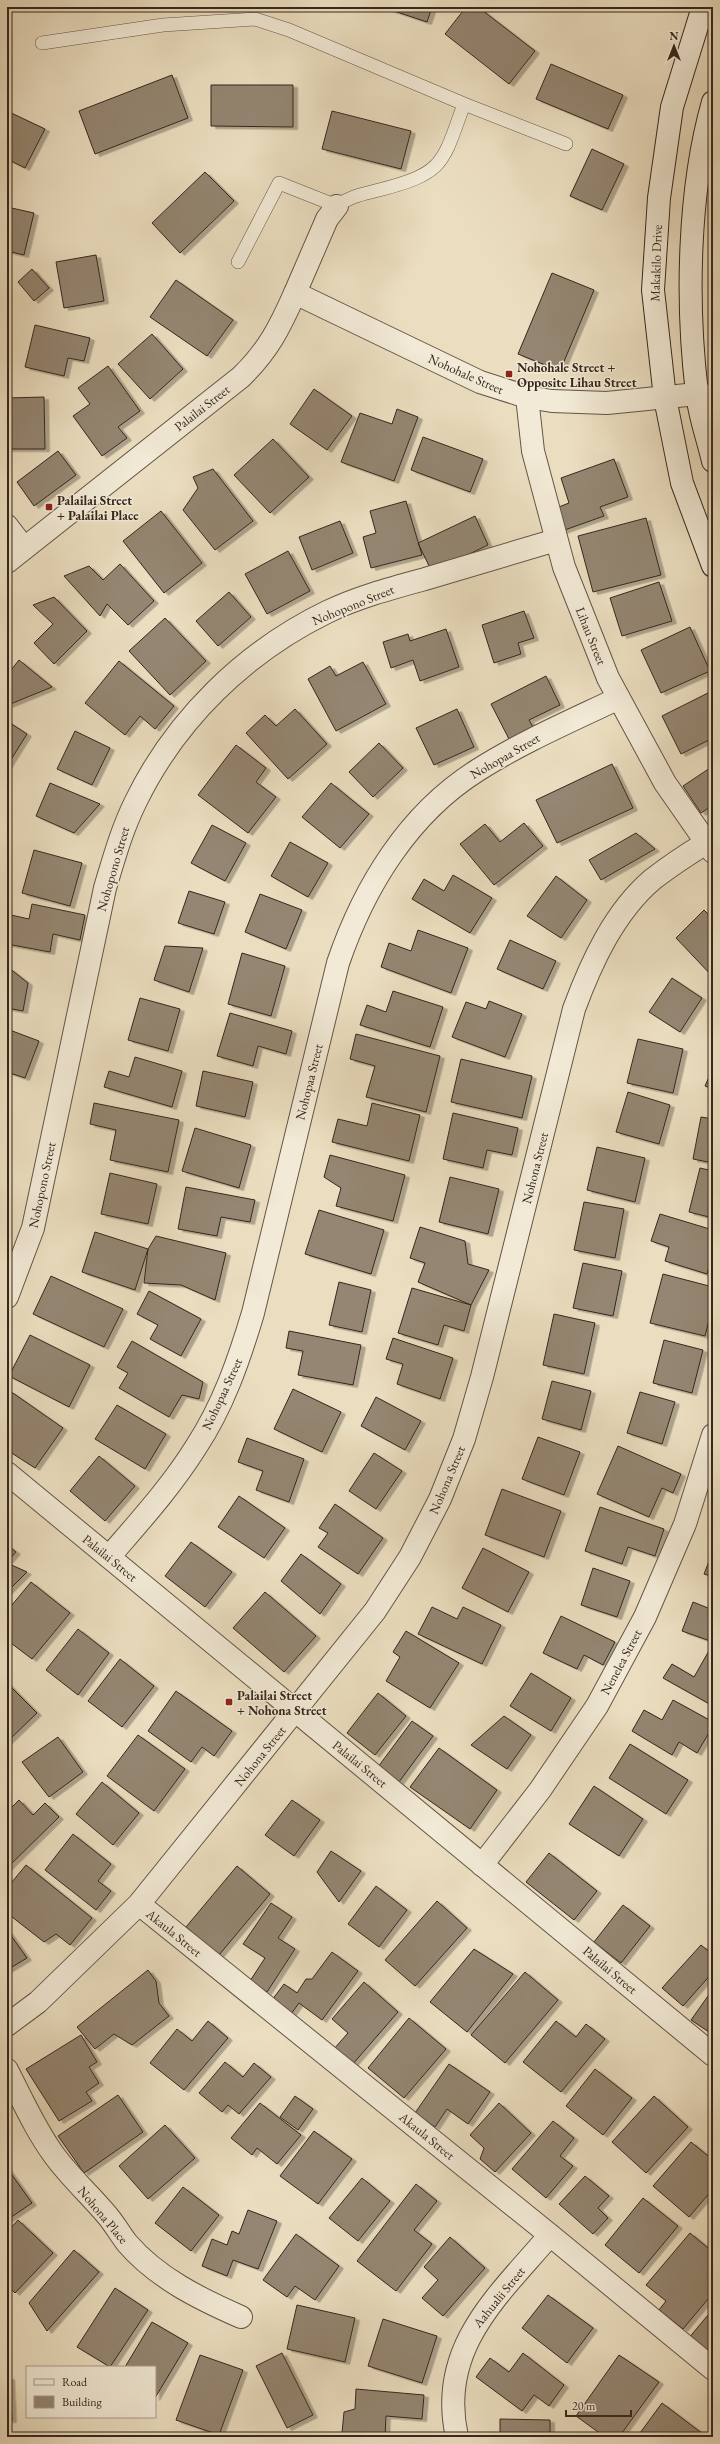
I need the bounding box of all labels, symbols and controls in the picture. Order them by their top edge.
north arrow [654,26,694,66]
text: N [670,29,679,43]
street label: Makakilo Drive [646,224,666,302]
street label: Nohohale Street [426,350,506,398]
place label: Nohohale Street + Opposite Lihau Street [517,359,637,391]
marker: Nohohale Street + Opposite Lihau Street [504,369,514,379]
street label: Palailai Street [171,381,233,435]
place label: Palailai Street + Palailai Place [57,492,139,524]
marker: Palailai Street + Palailai Place [44,502,54,512]
street label: Nohopono Street [309,581,397,629]
street label: Lihau Street [572,605,610,667]
street label: Nohopaa Street [467,729,543,783]
street label: Nohopono Street [93,825,133,913]
street label: Nohopaa Street [291,1042,327,1122]
street label: Nohona Street [518,1131,552,1205]
street label: Nohopono Street [25,1141,59,1229]
street label: Nohopaa Street [198,1355,246,1433]
street label: Nohona Street [425,1443,469,1517]
street label: Palailai Street [79,1531,141,1585]
street label: Nenelea Street [597,1626,645,1698]
place label: Palailai Street + Nohona Street [237,1687,327,1719]
marker: Palailai Street + Nohona Street [224,1697,234,1707]
street label: Nohona Street [230,1722,290,1790]
street label: Palailai Street [329,1737,391,1791]
street label: Akaula Street [142,1905,205,1961]
street label: Palailai Street [579,1942,641,1998]
street label: Akaula Street [395,2108,458,2164]
street label: Nohona Place [74,2183,132,2247]
street label: Aahualii Street [469,2263,529,2332]
legend [26,2366,156,2418]
text: Road [62,2374,88,2390]
scale bar [566,2392,631,2418]
text: Building [62,2394,103,2410]
text: 20 m [572,2398,596,2414]

